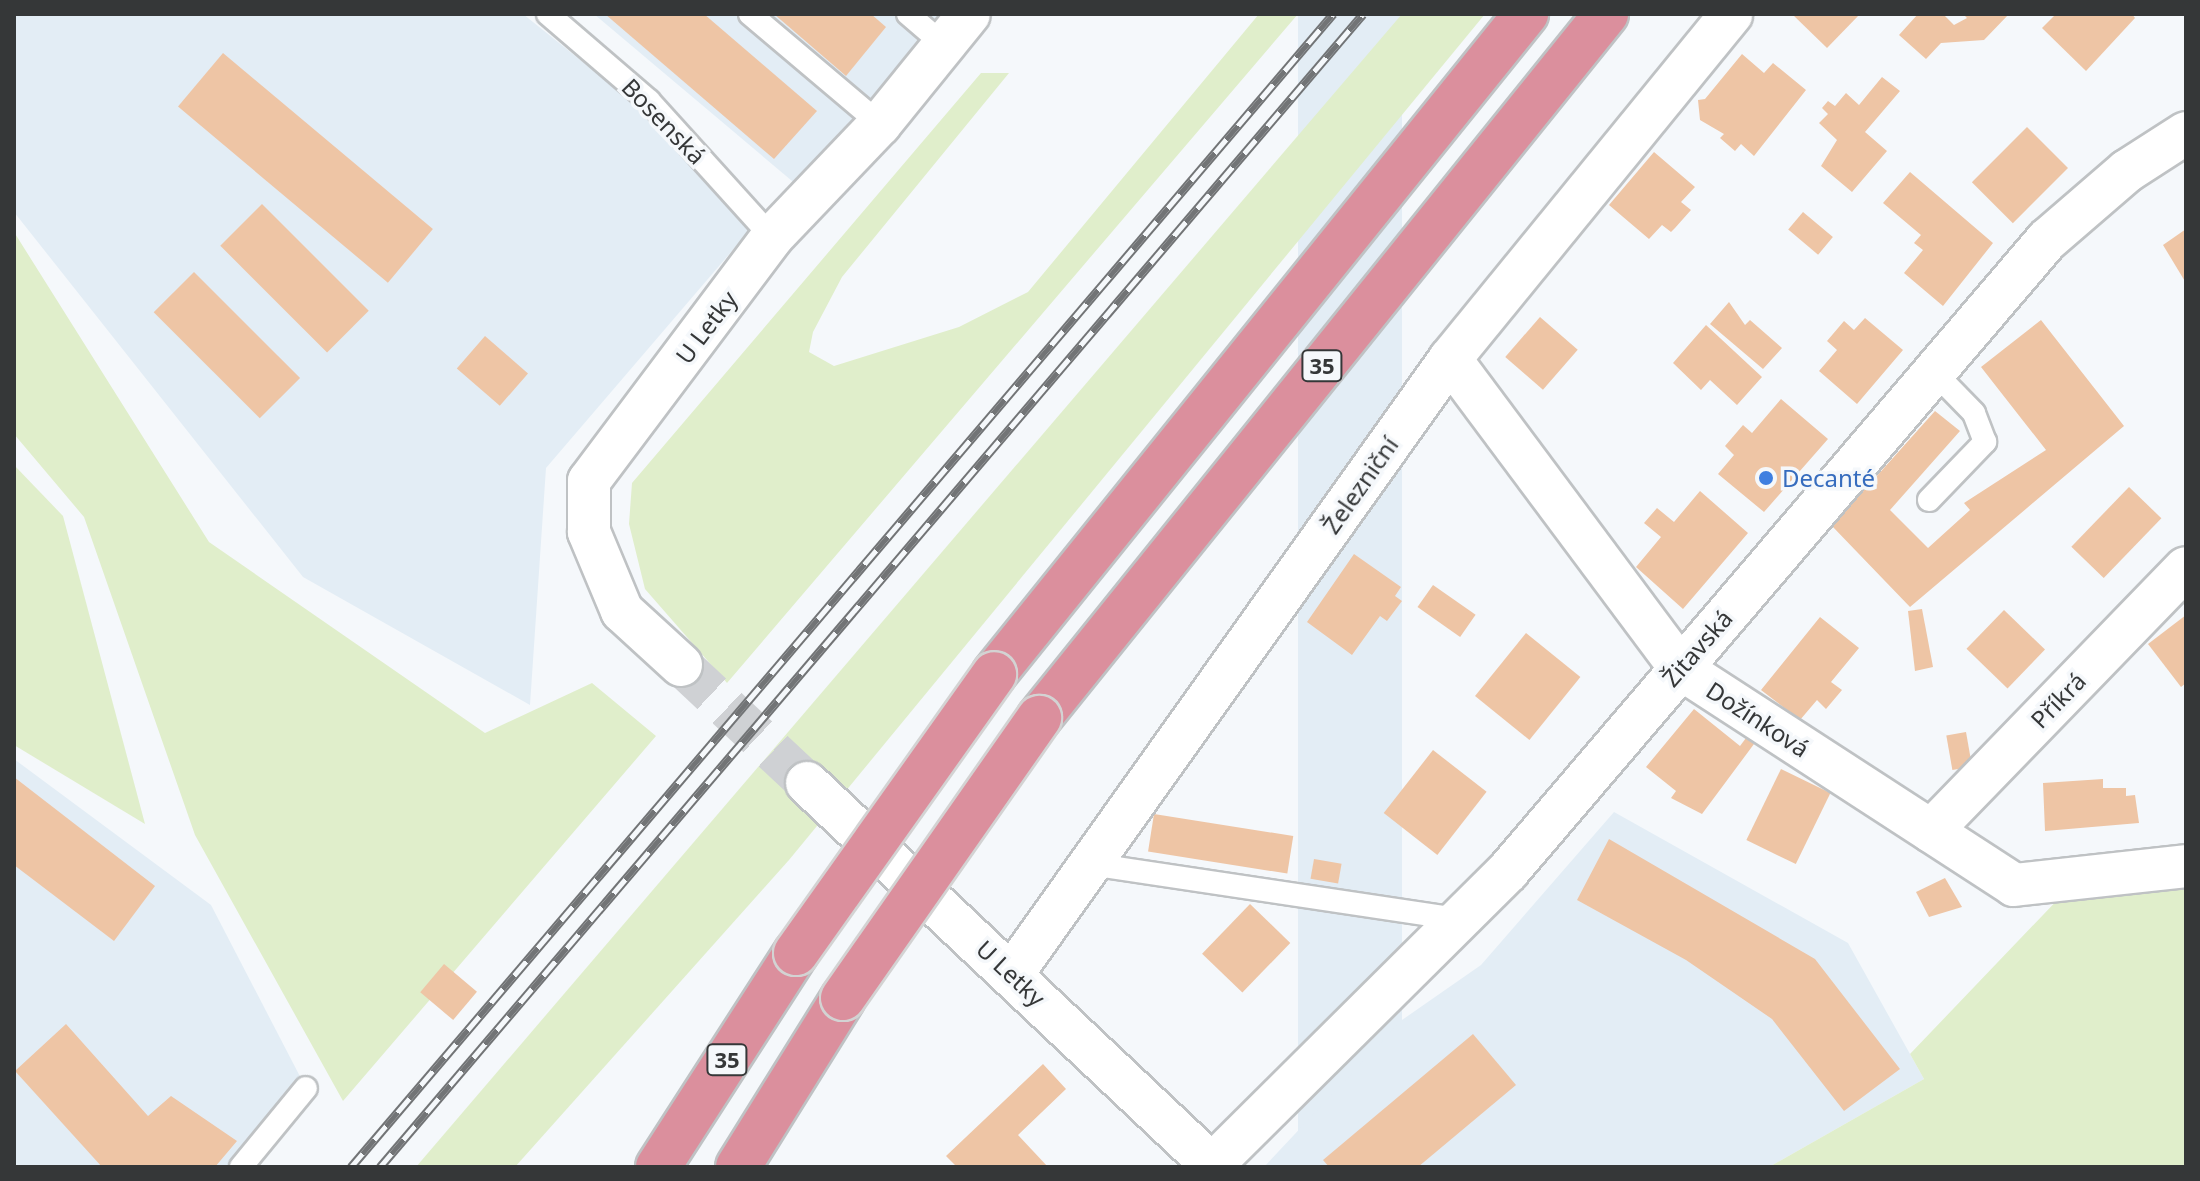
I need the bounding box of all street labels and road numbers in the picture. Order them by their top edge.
street label: Bosenská [616,72,712,170]
street label: U Letky [669,285,743,369]
road number: 35 [1300,348,1344,384]
street label: Železniční [1316,431,1404,539]
street label: Žitavská [1656,604,1738,692]
street label: Příkrá [2025,666,2091,734]
street label: Dožínková [1701,675,1815,763]
street label: U Letky [971,934,1051,1012]
road number: 35 [705,1042,749,1078]

